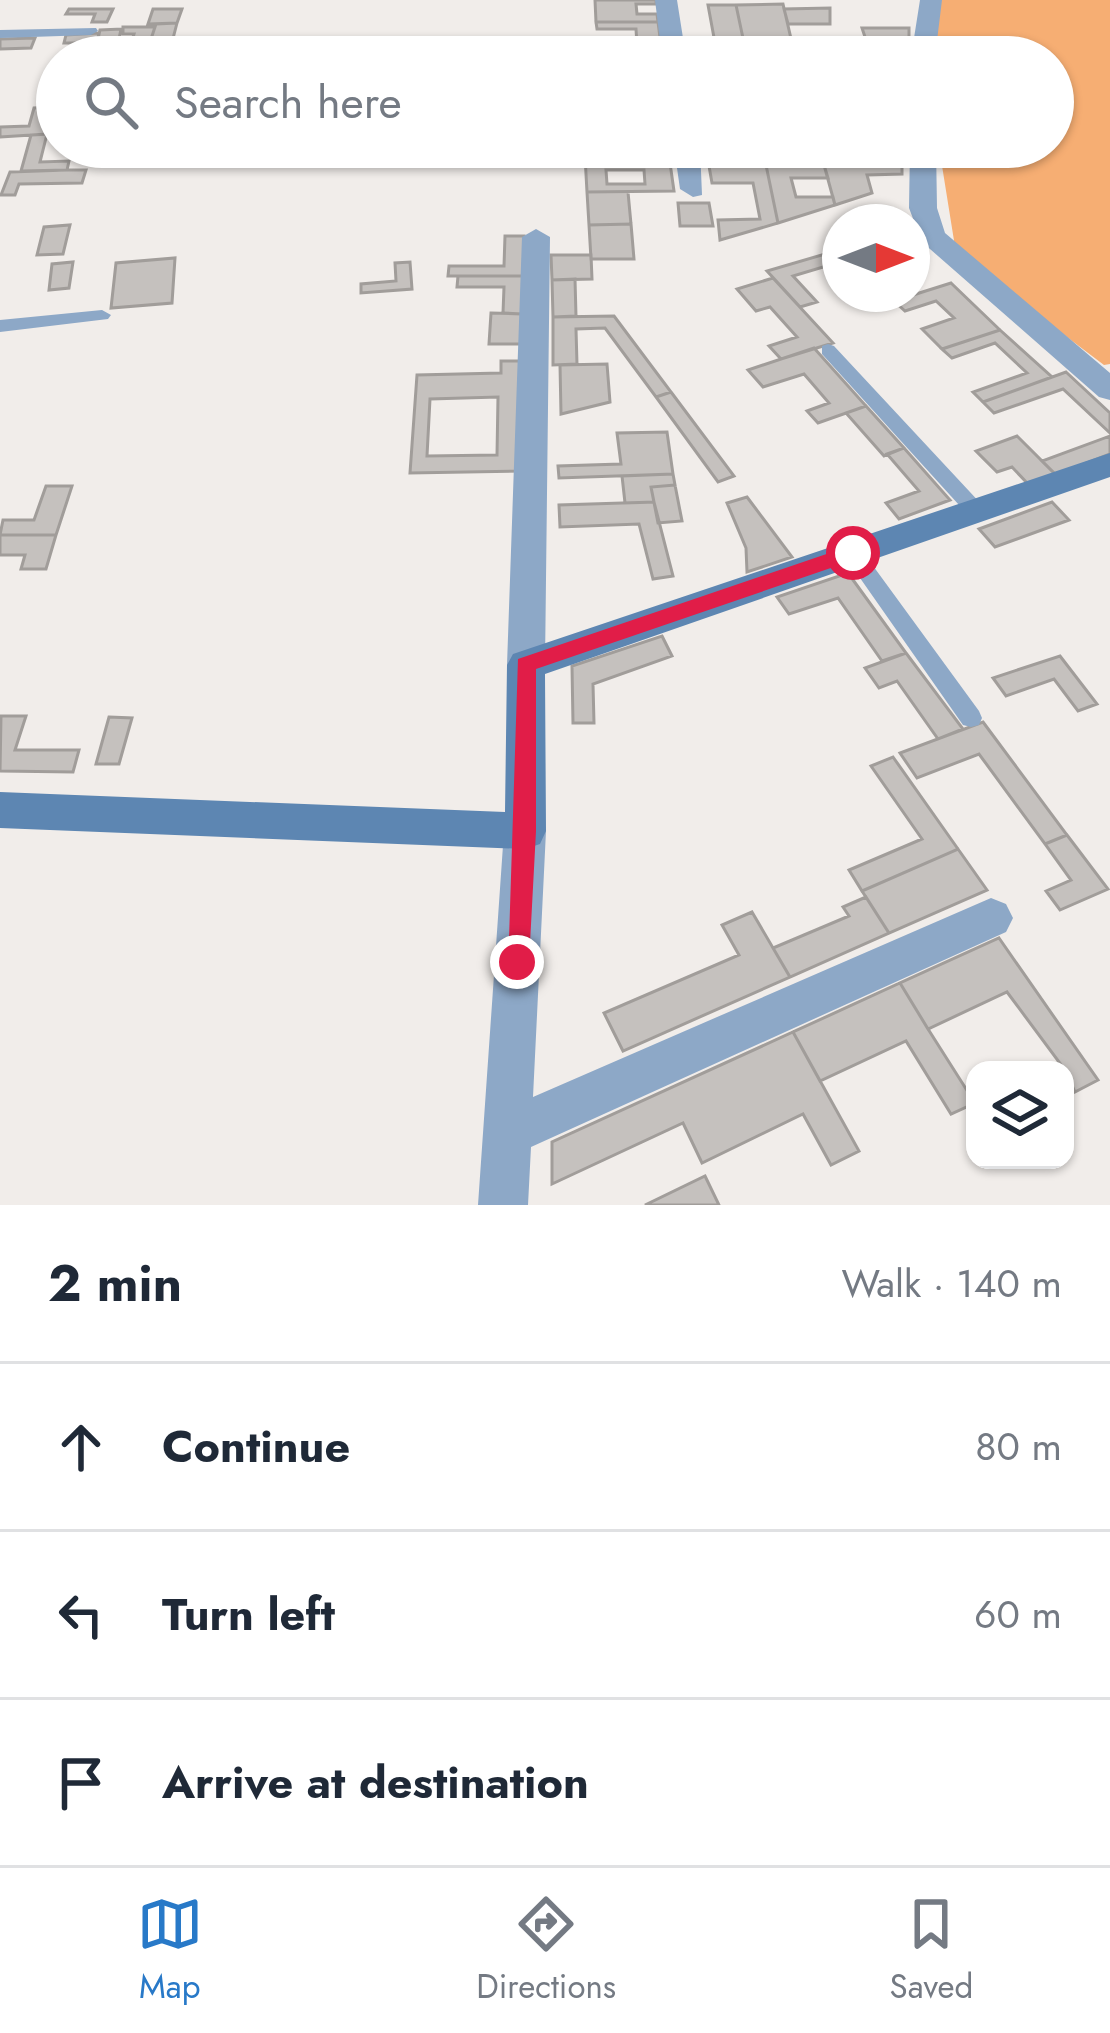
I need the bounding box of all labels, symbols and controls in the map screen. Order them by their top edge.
search box [36,36,1074,168]
icon: search [78,69,144,135]
text: Search here [174,70,402,135]
north arrow [822,204,930,312]
route start [826,526,880,580]
route end [490,935,544,989]
map controls [966,1061,1074,1169]
button: layers [966,1061,1074,1169]
text: 2 min [48,1246,182,1320]
text: Walk · 140 m [841,1255,1062,1312]
icon: ahead [48,1414,114,1480]
text: Continue [162,1414,350,1479]
text: 80 m [975,1418,1062,1475]
icon: left [48,1582,114,1648]
text: Turn left [162,1582,335,1647]
text: 60 m [974,1586,1062,1643]
icon: arrive [48,1750,114,1816]
text: Arrive at destination [162,1750,589,1815]
tab: Map [137,1891,203,2010]
tab: Directions [476,1891,616,2010]
tab: Saved [890,1891,973,2010]

